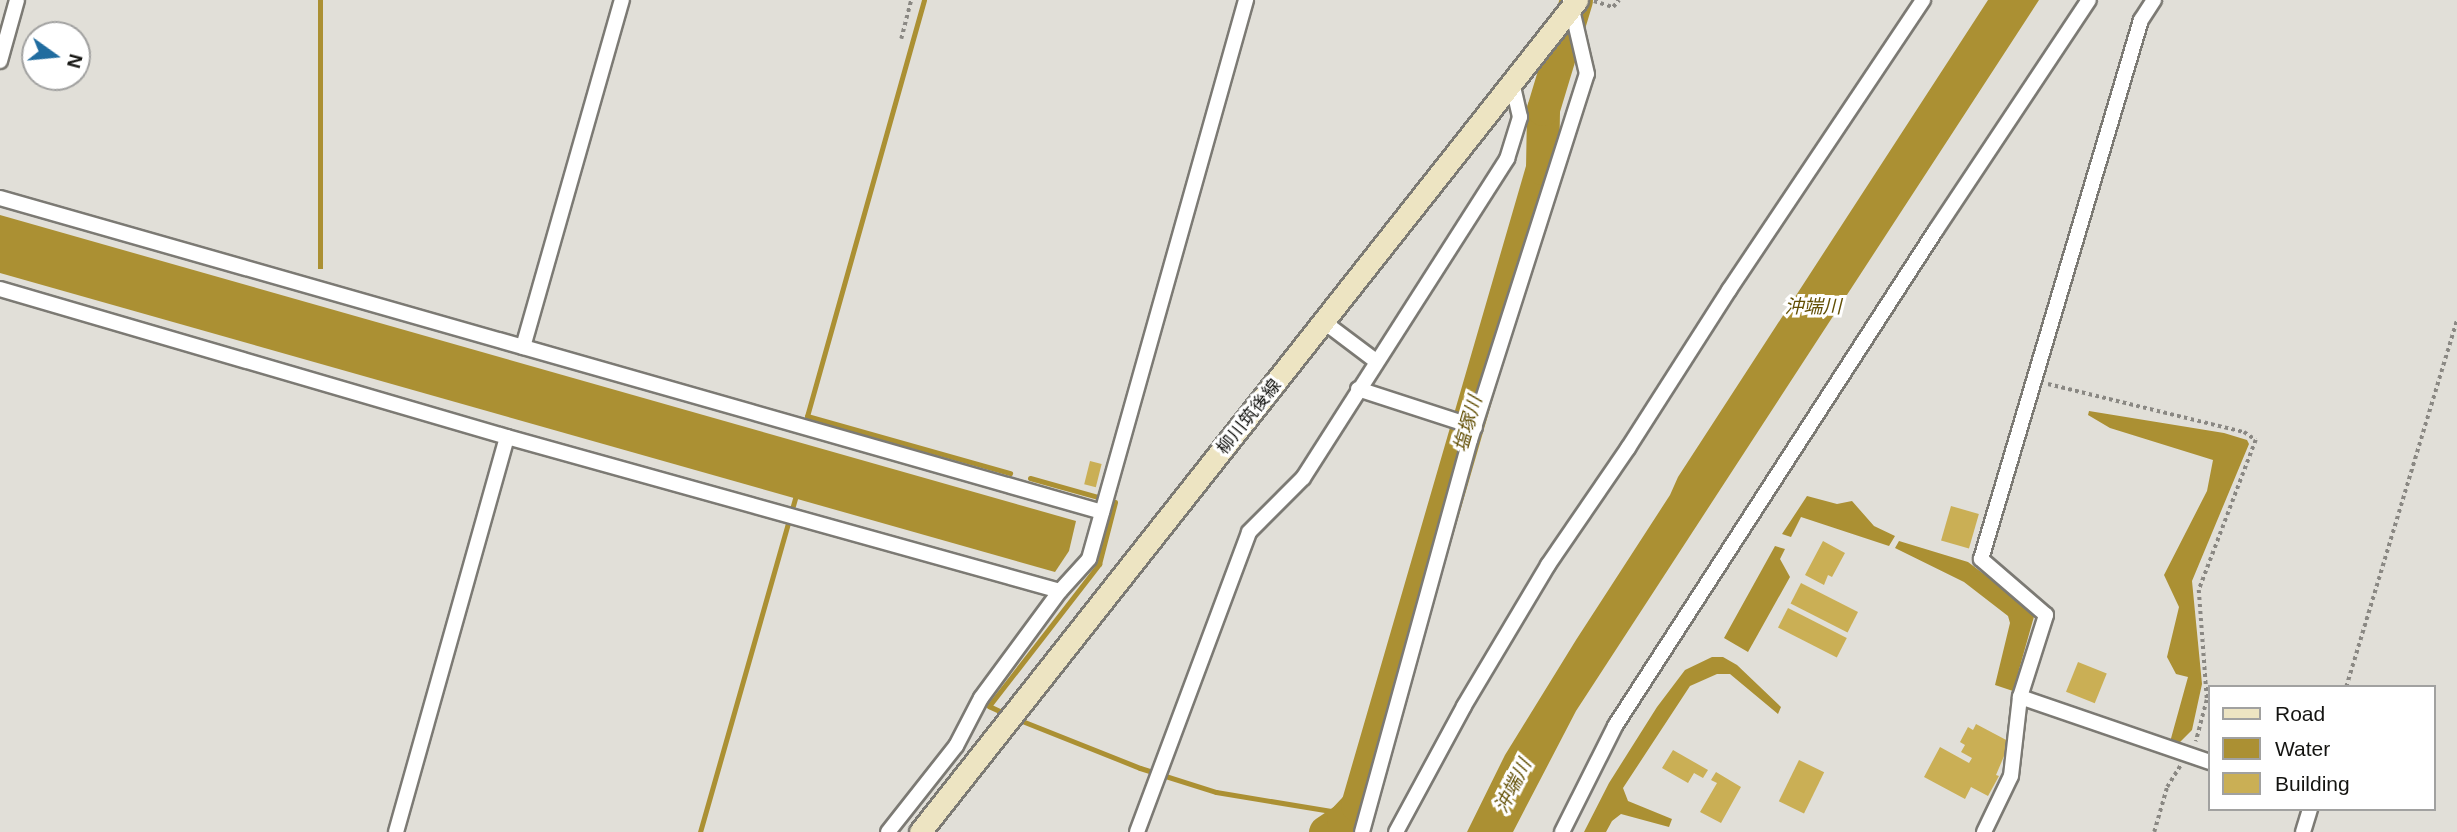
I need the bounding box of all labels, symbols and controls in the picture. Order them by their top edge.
north arrow [21,21,91,91]
text: N [63,52,87,70]
water label: 沖端川 [1785,296,1841,318]
street label: 柳川筑後線 [1212,375,1286,459]
water label: 塩塚川 [1449,393,1487,455]
legend [2208,685,2436,811]
text: Road [2275,702,2325,725]
text: Water [2275,737,2330,760]
water label: 沖端川 [1490,755,1536,817]
text: Building [2275,772,2350,795]

